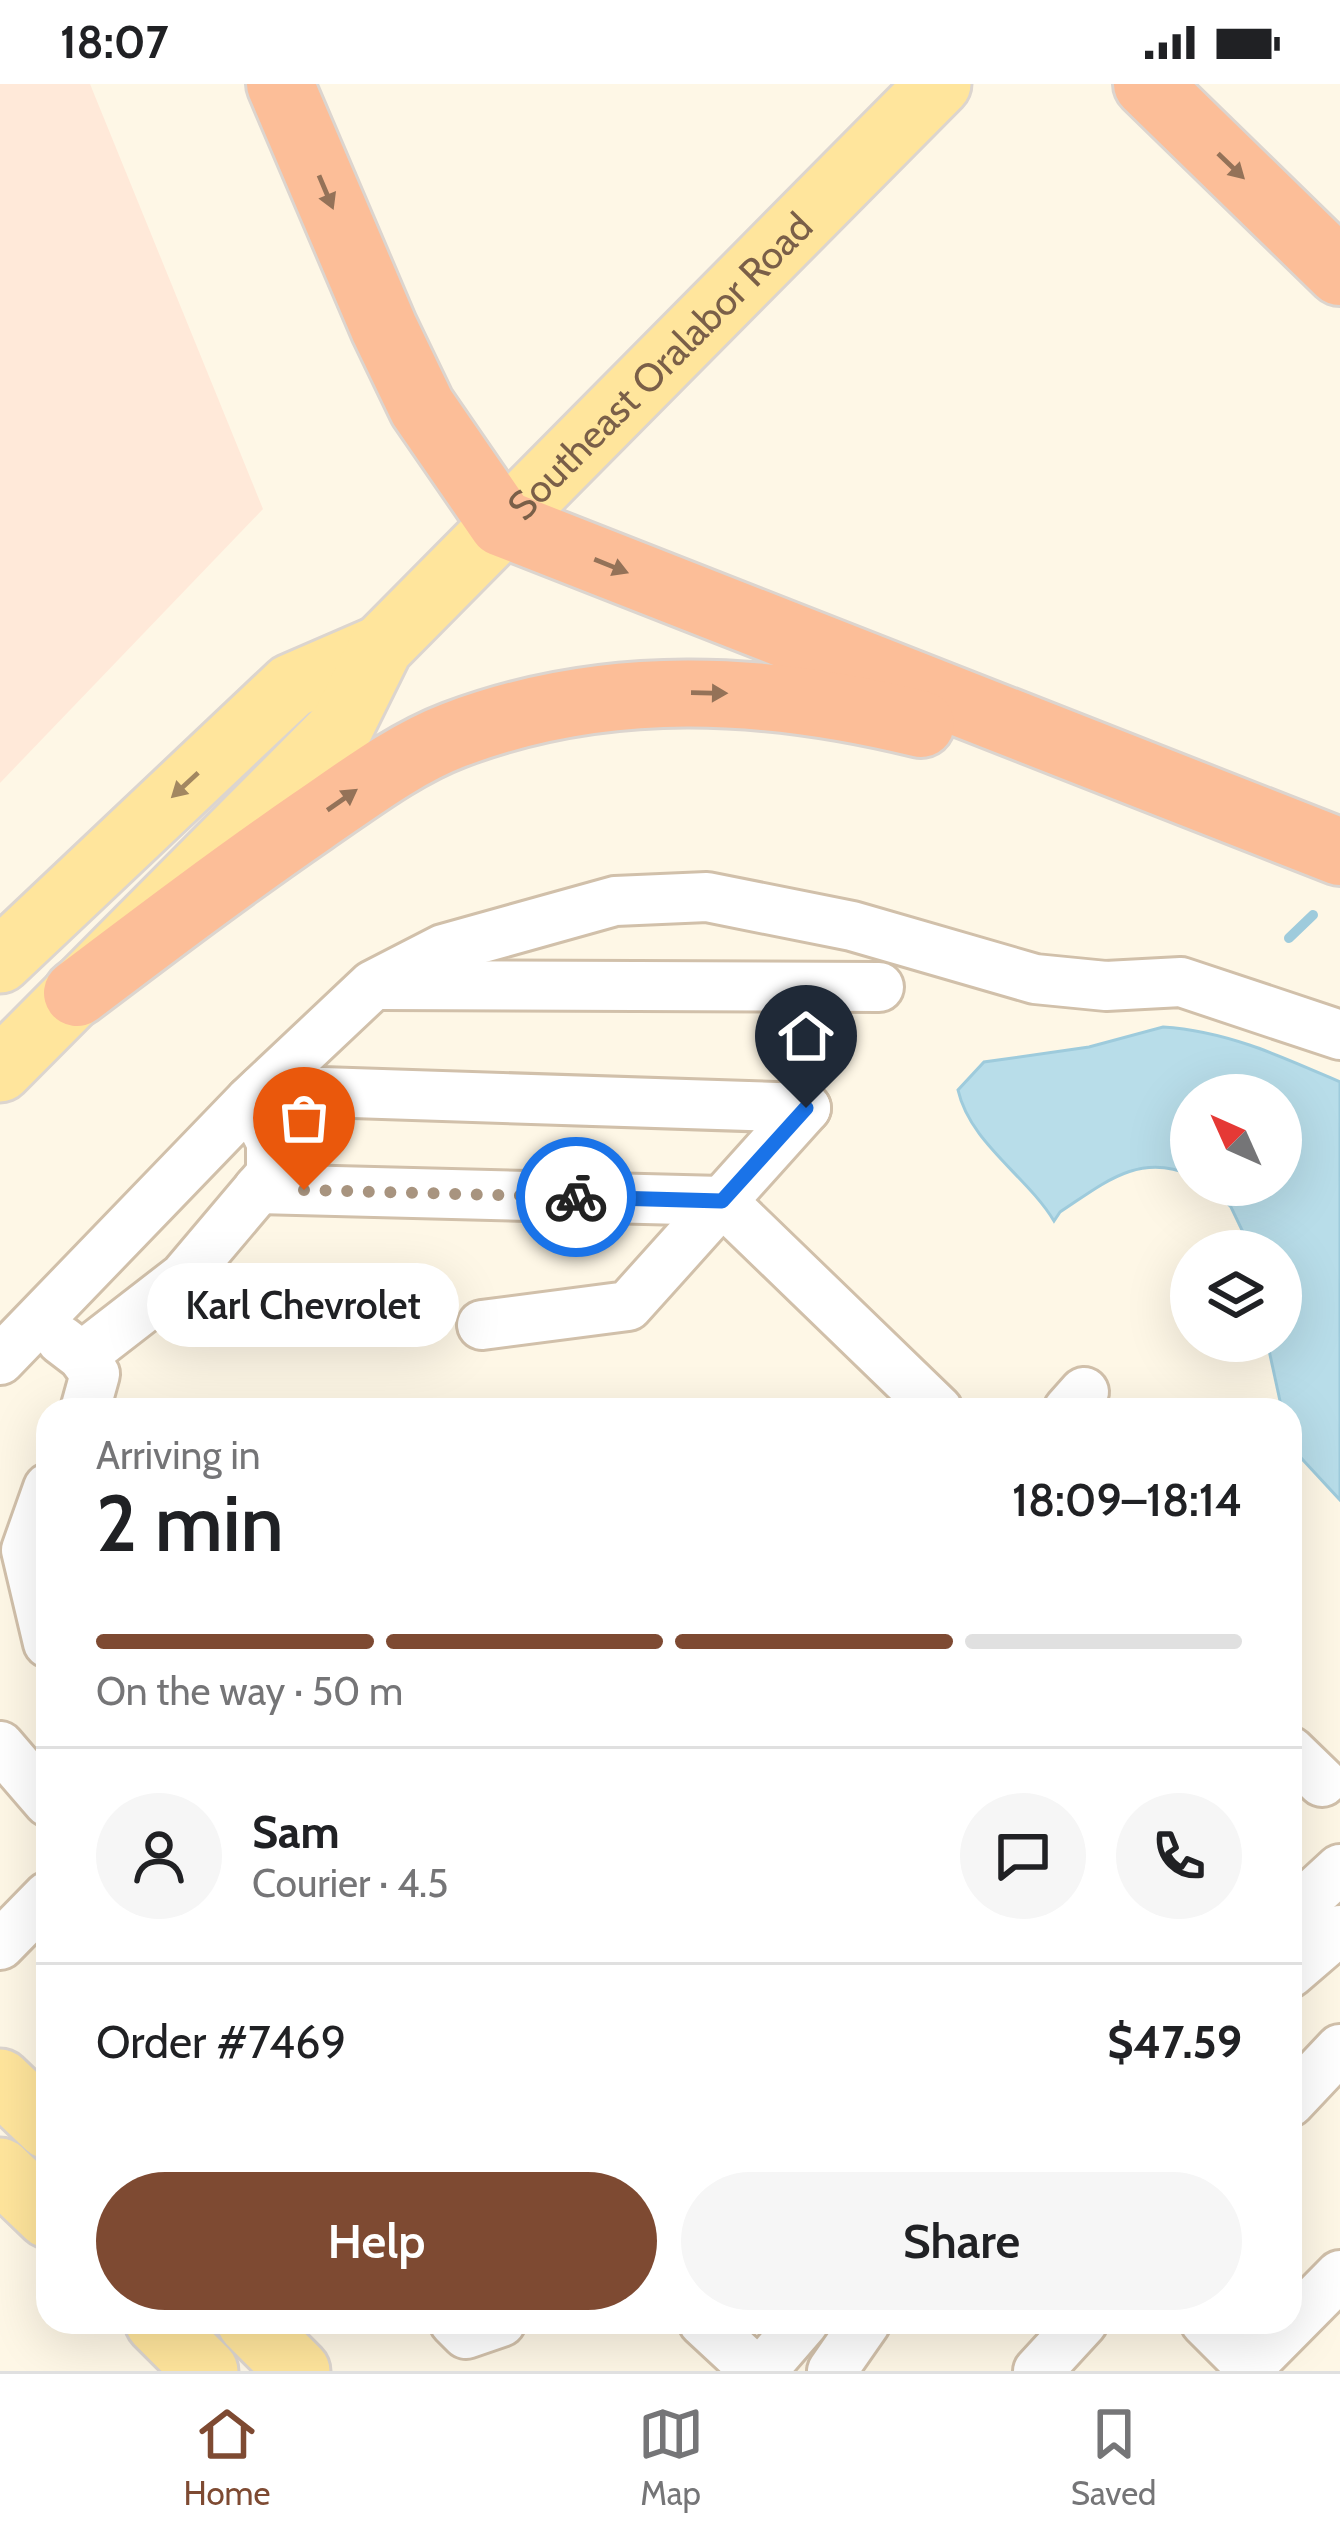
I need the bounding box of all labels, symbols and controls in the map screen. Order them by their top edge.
text: 18:07 [60,15,169,69]
one-way arrow [1216,151,1245,179]
one-way arrow [316,174,336,209]
street label: Southeast Oralabor Road [497,202,822,529]
one-way arrow [593,557,629,576]
one-way arrow [691,683,729,702]
one-way arrow [171,771,200,799]
one-way arrow [325,789,358,812]
pin [755,985,857,1108]
icon: home [773,1003,839,1069]
pin [253,1067,355,1190]
north arrow [1170,1074,1302,1206]
map controls [1170,1074,1302,1362]
icon: bag [271,1085,337,1151]
courier [516,1137,636,1257]
icon: bike [543,1164,609,1230]
button: layers [1170,1230,1302,1362]
callout: Karl Chevrolet [148,1262,460,1346]
text: Karl Chevrolet [185,1281,421,1329]
text: Arriving in [96,1431,260,1479]
text: 18:09–18:14 [1012,1473,1242,1527]
text: 2 min [96,1476,284,1571]
text: On the way · 50 m [96,1667,403,1715]
button: person [96,1793,222,1919]
button: chat [960,1793,1086,1919]
button: phone [1116,1793,1242,1919]
text: Sam [252,1805,340,1859]
text: Courier · 4.5 [252,1859,448,1907]
text: Order #7469 [96,2015,346,2069]
text: $47.59 [1107,2015,1242,2069]
button: Help [96,2172,657,2310]
button: Share [681,2172,1242,2310]
tab: Home [184,2401,270,2513]
tab: Map [638,2401,704,2513]
tab: Saved [1071,2401,1156,2513]

